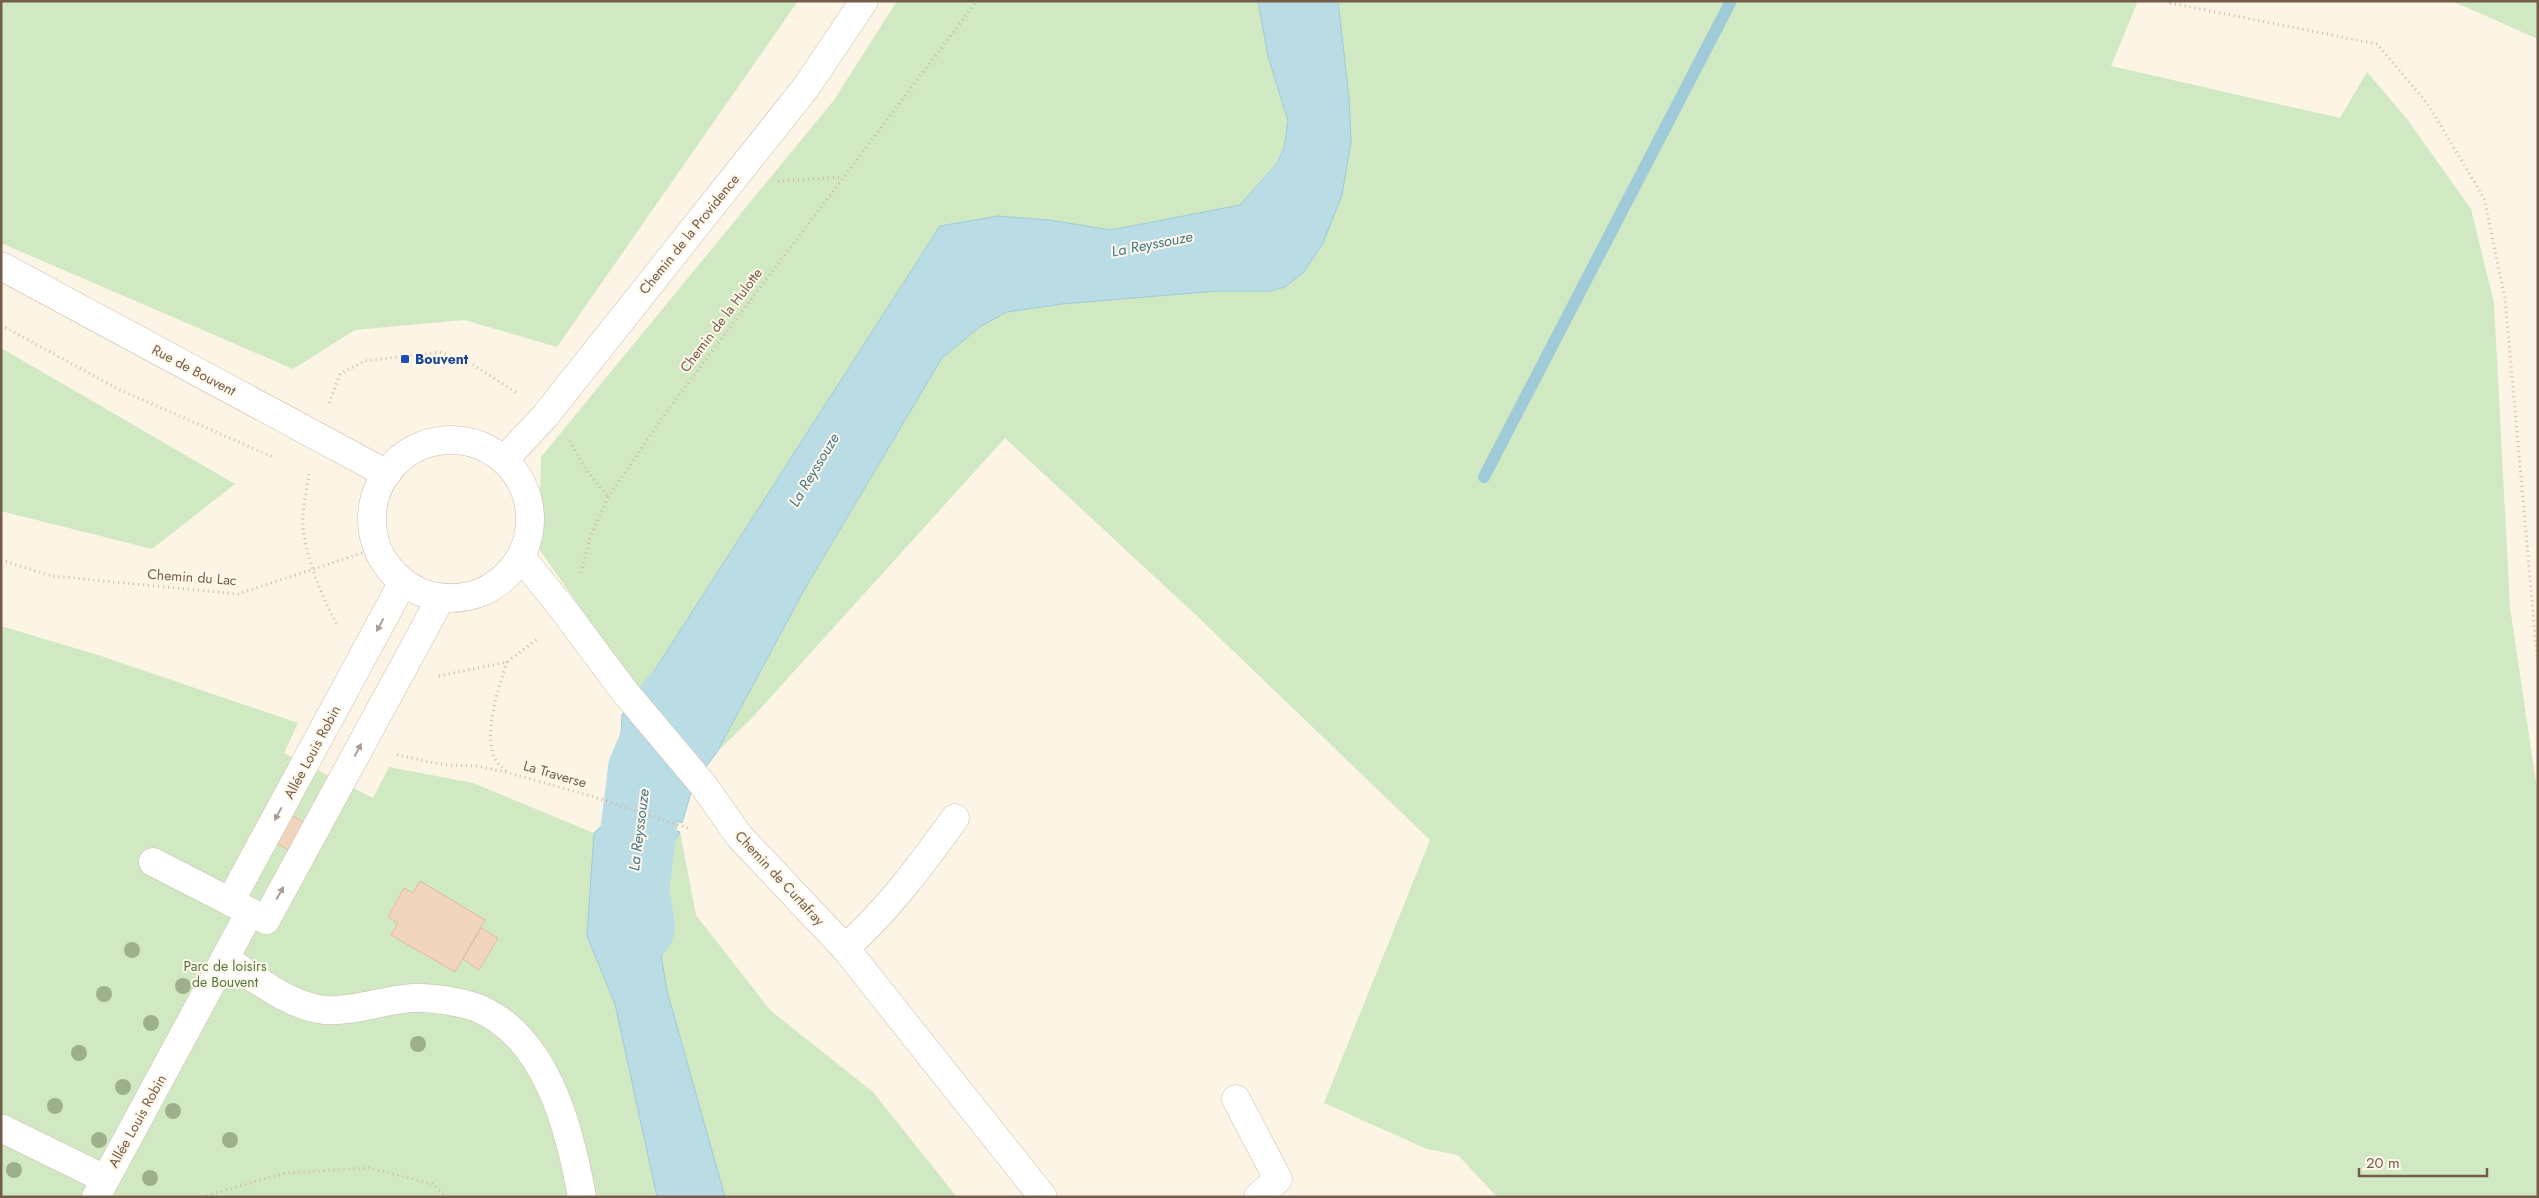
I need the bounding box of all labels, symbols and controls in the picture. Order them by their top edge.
street label: Chemin de la Providence [634,170,744,298]
water label: La Reyssouze [1109,225,1195,263]
street label: Chemin de la Hulotte [675,264,767,376]
street label: Rue de Bouvent [148,339,240,401]
place label: Bouvent [415,349,469,369]
marker: Bouvent [399,353,411,365]
water label: La Reyssouze [783,429,845,511]
street label: Chemin du Lac [147,564,237,590]
one-way arrow [376,618,384,632]
street label: Allée Louis Robin [279,702,345,802]
one-way arrow [354,743,362,758]
street label: La Traverse [521,755,589,793]
water label: La Reyssouze [623,787,655,872]
one-way arrow [274,807,282,822]
street label: Chemin de Curtafray [731,826,830,930]
one-way arrow [276,886,285,900]
park label: Parc de loisirs de Bouvent [183,956,267,992]
street label: Allée Louis Robin [103,1071,171,1171]
scale bar [2359,1146,2486,1178]
text: 20 m [2366,1152,2400,1174]

